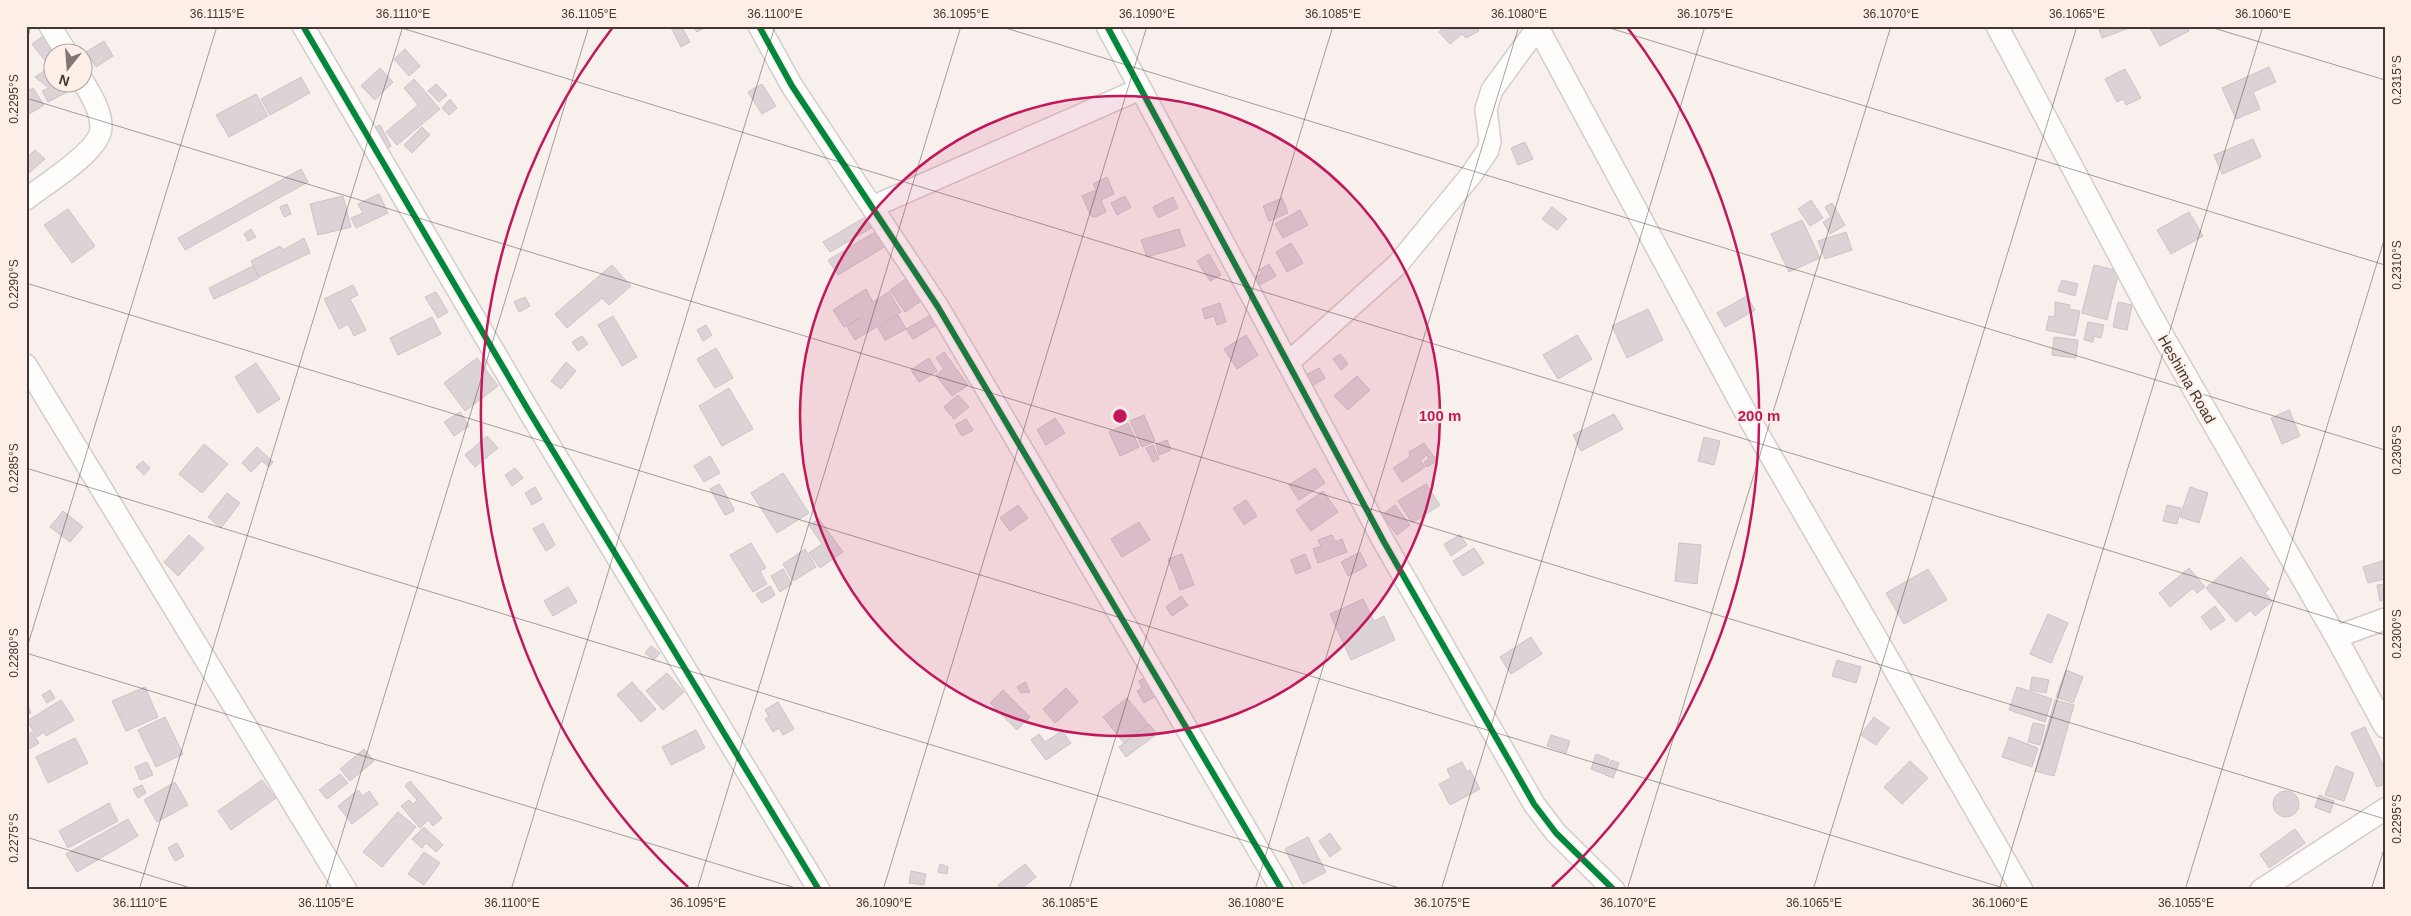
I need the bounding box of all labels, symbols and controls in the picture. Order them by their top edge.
text: 36.1115°E [190,7,244,21]
text: 36.1110°E [376,7,430,21]
text: 36.1105°E [561,7,617,21]
text: 36.1100°E [747,7,803,21]
text: 36.1095°E [933,7,989,21]
text: 36.1090°E [1119,7,1175,21]
text: 36.1085°E [1305,7,1361,21]
text: 36.1080°E [1491,7,1547,21]
text: 36.1075°E [1677,7,1733,21]
text: 36.1070°E [1863,7,1919,21]
text: 36.1065°E [2049,7,2105,21]
text: 36.1060°E [2235,7,2291,21]
north arrow [42,42,92,92]
text: 0.2315°S [2390,55,2404,105]
text: N [57,71,71,90]
text: 0.2295°S [7,74,21,124]
text: 0.2310°S [2390,240,2404,290]
text: 0.2290°S [7,259,21,309]
street label: Heshima Road [2155,332,2219,426]
centre of rings [1111,407,1129,425]
text: 100 m [1419,407,1461,424]
text: 200 m [1738,407,1780,424]
text: 0.2305°S [2390,425,2404,475]
text: 0.2285°S [7,443,21,493]
text: 0.2300°S [2390,609,2404,659]
text: 0.2280°S [7,628,21,678]
text: 0.2295°S [2390,794,2404,844]
text: 0.2275°S [7,813,21,863]
text: 36.1110°E [113,896,167,910]
text: 36.1105°E [298,896,354,910]
text: 36.1100°E [484,896,540,910]
text: 36.1095°E [670,896,726,910]
text: 36.1090°E [856,896,912,910]
text: 36.1085°E [1042,896,1098,910]
text: 36.1080°E [1228,896,1284,910]
text: 36.1075°E [1414,896,1470,910]
text: 36.1070°E [1600,896,1656,910]
text: 36.1065°E [1786,896,1842,910]
text: 36.1060°E [1972,896,2028,910]
text: 36.1055°E [2158,896,2214,910]

